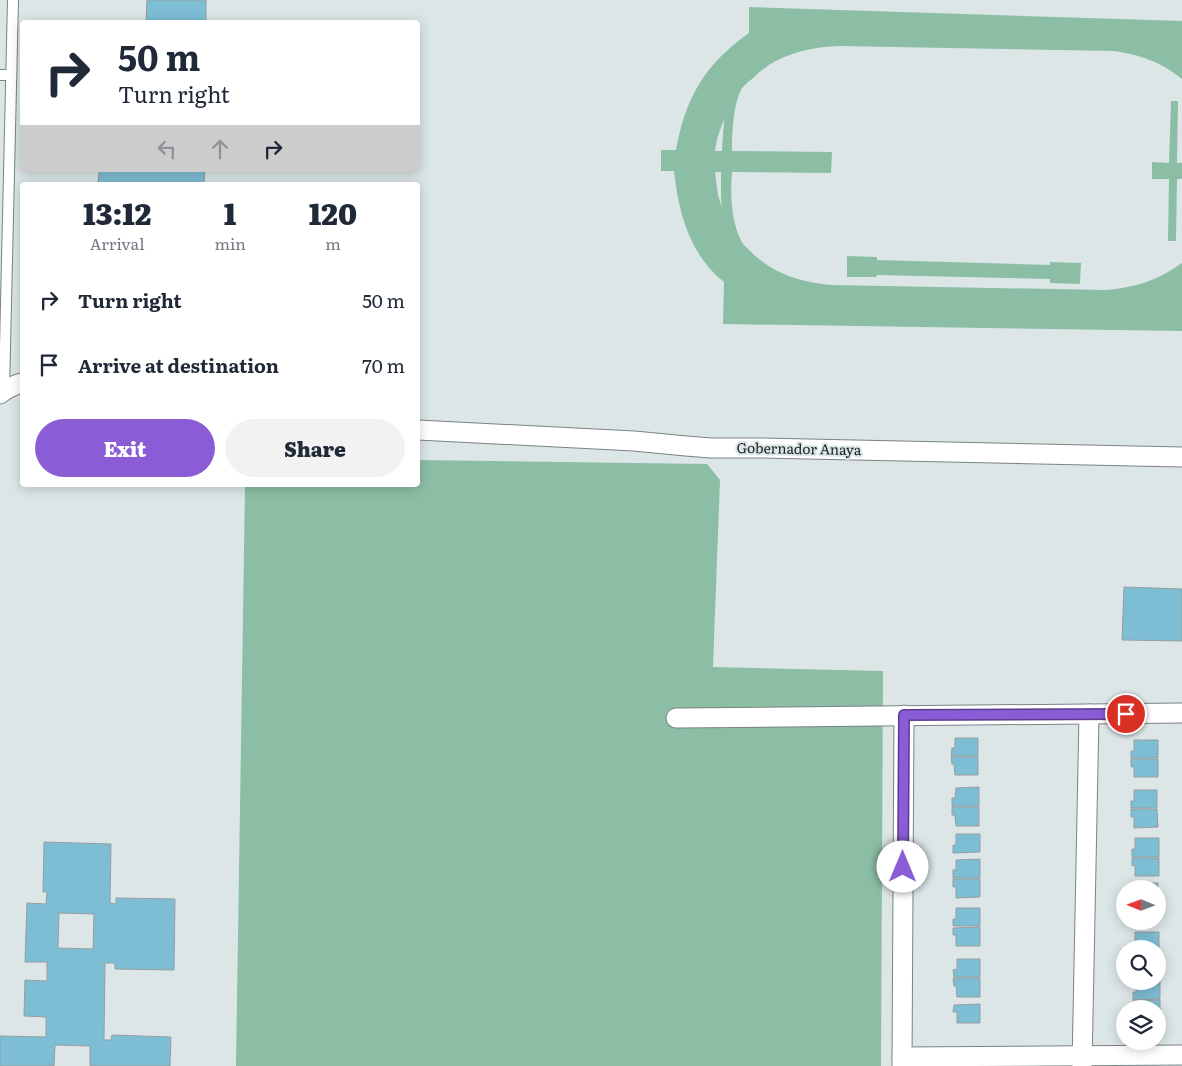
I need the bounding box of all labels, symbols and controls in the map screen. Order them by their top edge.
text: 50 m [118,30,201,82]
icon: right [35,40,100,105]
text: Turn right [118,77,230,110]
icon: left [153,135,181,163]
icon: ahead [206,135,234,163]
icon: right [259,135,287,163]
text: 13:12 [83,190,151,234]
text: 1 [224,190,236,234]
text: 120 [309,190,357,234]
text: Arrival [90,231,145,255]
text: min [214,231,246,255]
text: m [325,231,341,255]
icon: right [35,286,63,314]
text: Turn right [78,286,182,314]
text: 50 m [362,286,405,314]
icon: arrive [35,351,63,379]
text: Arrive at destination [78,351,279,379]
text: 70 m [362,351,405,379]
button: Exit [35,419,215,477]
button: Share [225,419,405,477]
street label: Gobernador Anaya [737,437,862,459]
pin [1105,693,1147,735]
icon: arrive [1112,700,1140,728]
position arrow [876,840,928,892]
north arrow [1116,880,1166,930]
map controls [1116,880,1166,1050]
button: search [1116,940,1166,990]
button: layers [1116,1000,1166,1050]

